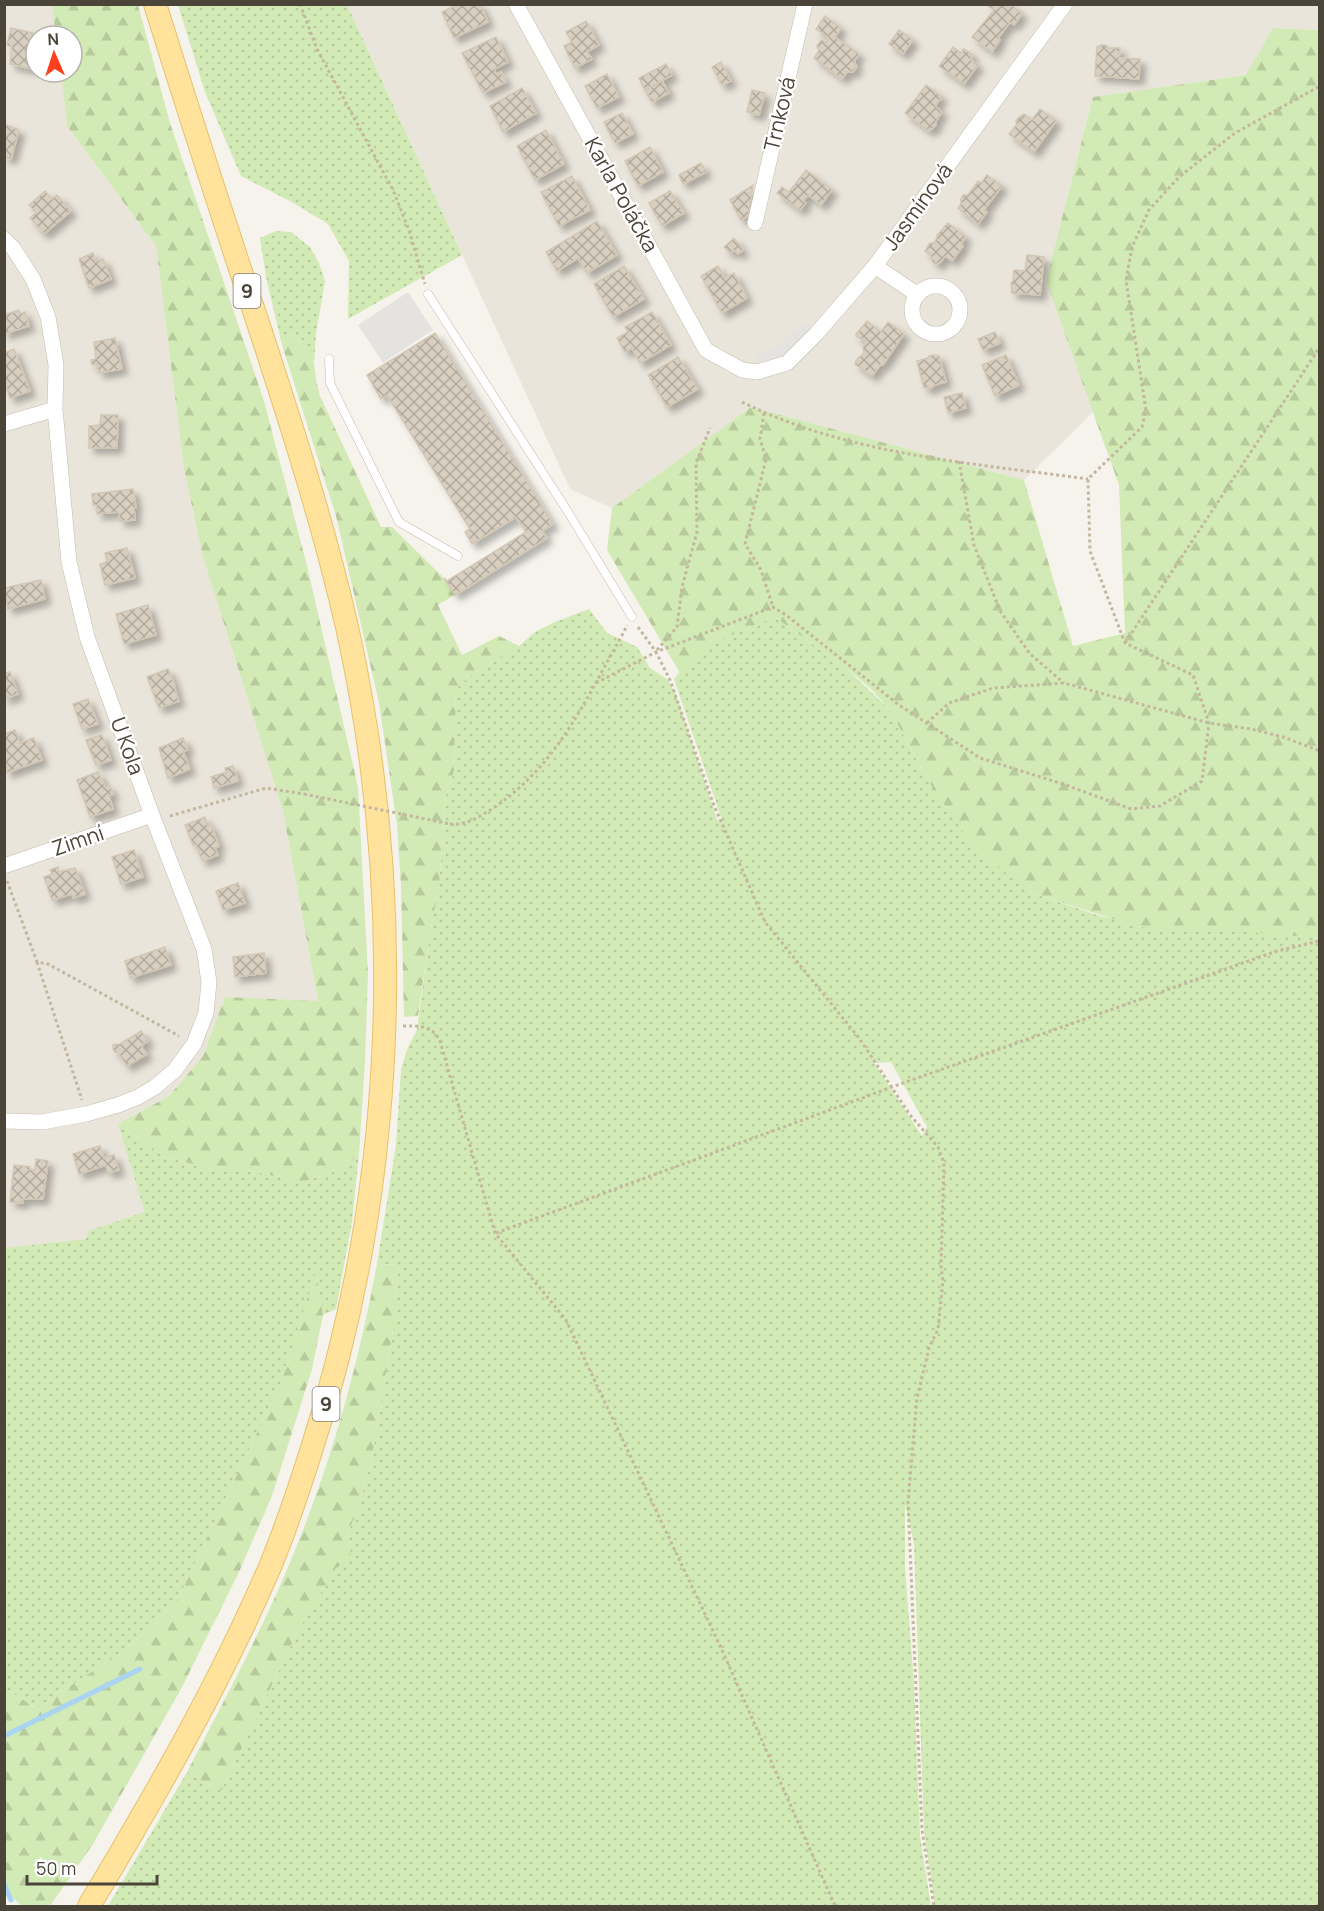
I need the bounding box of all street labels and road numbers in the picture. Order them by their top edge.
street label: Trnková [757,74,801,154]
street label: Karla Poláčka [579,132,665,257]
street label: Jasmínová [876,157,958,256]
road number: 9 [234,274,260,308]
street label: U Kola [105,713,151,778]
street label: Zimní [48,818,107,862]
road number: 9 [312,1387,340,1421]

